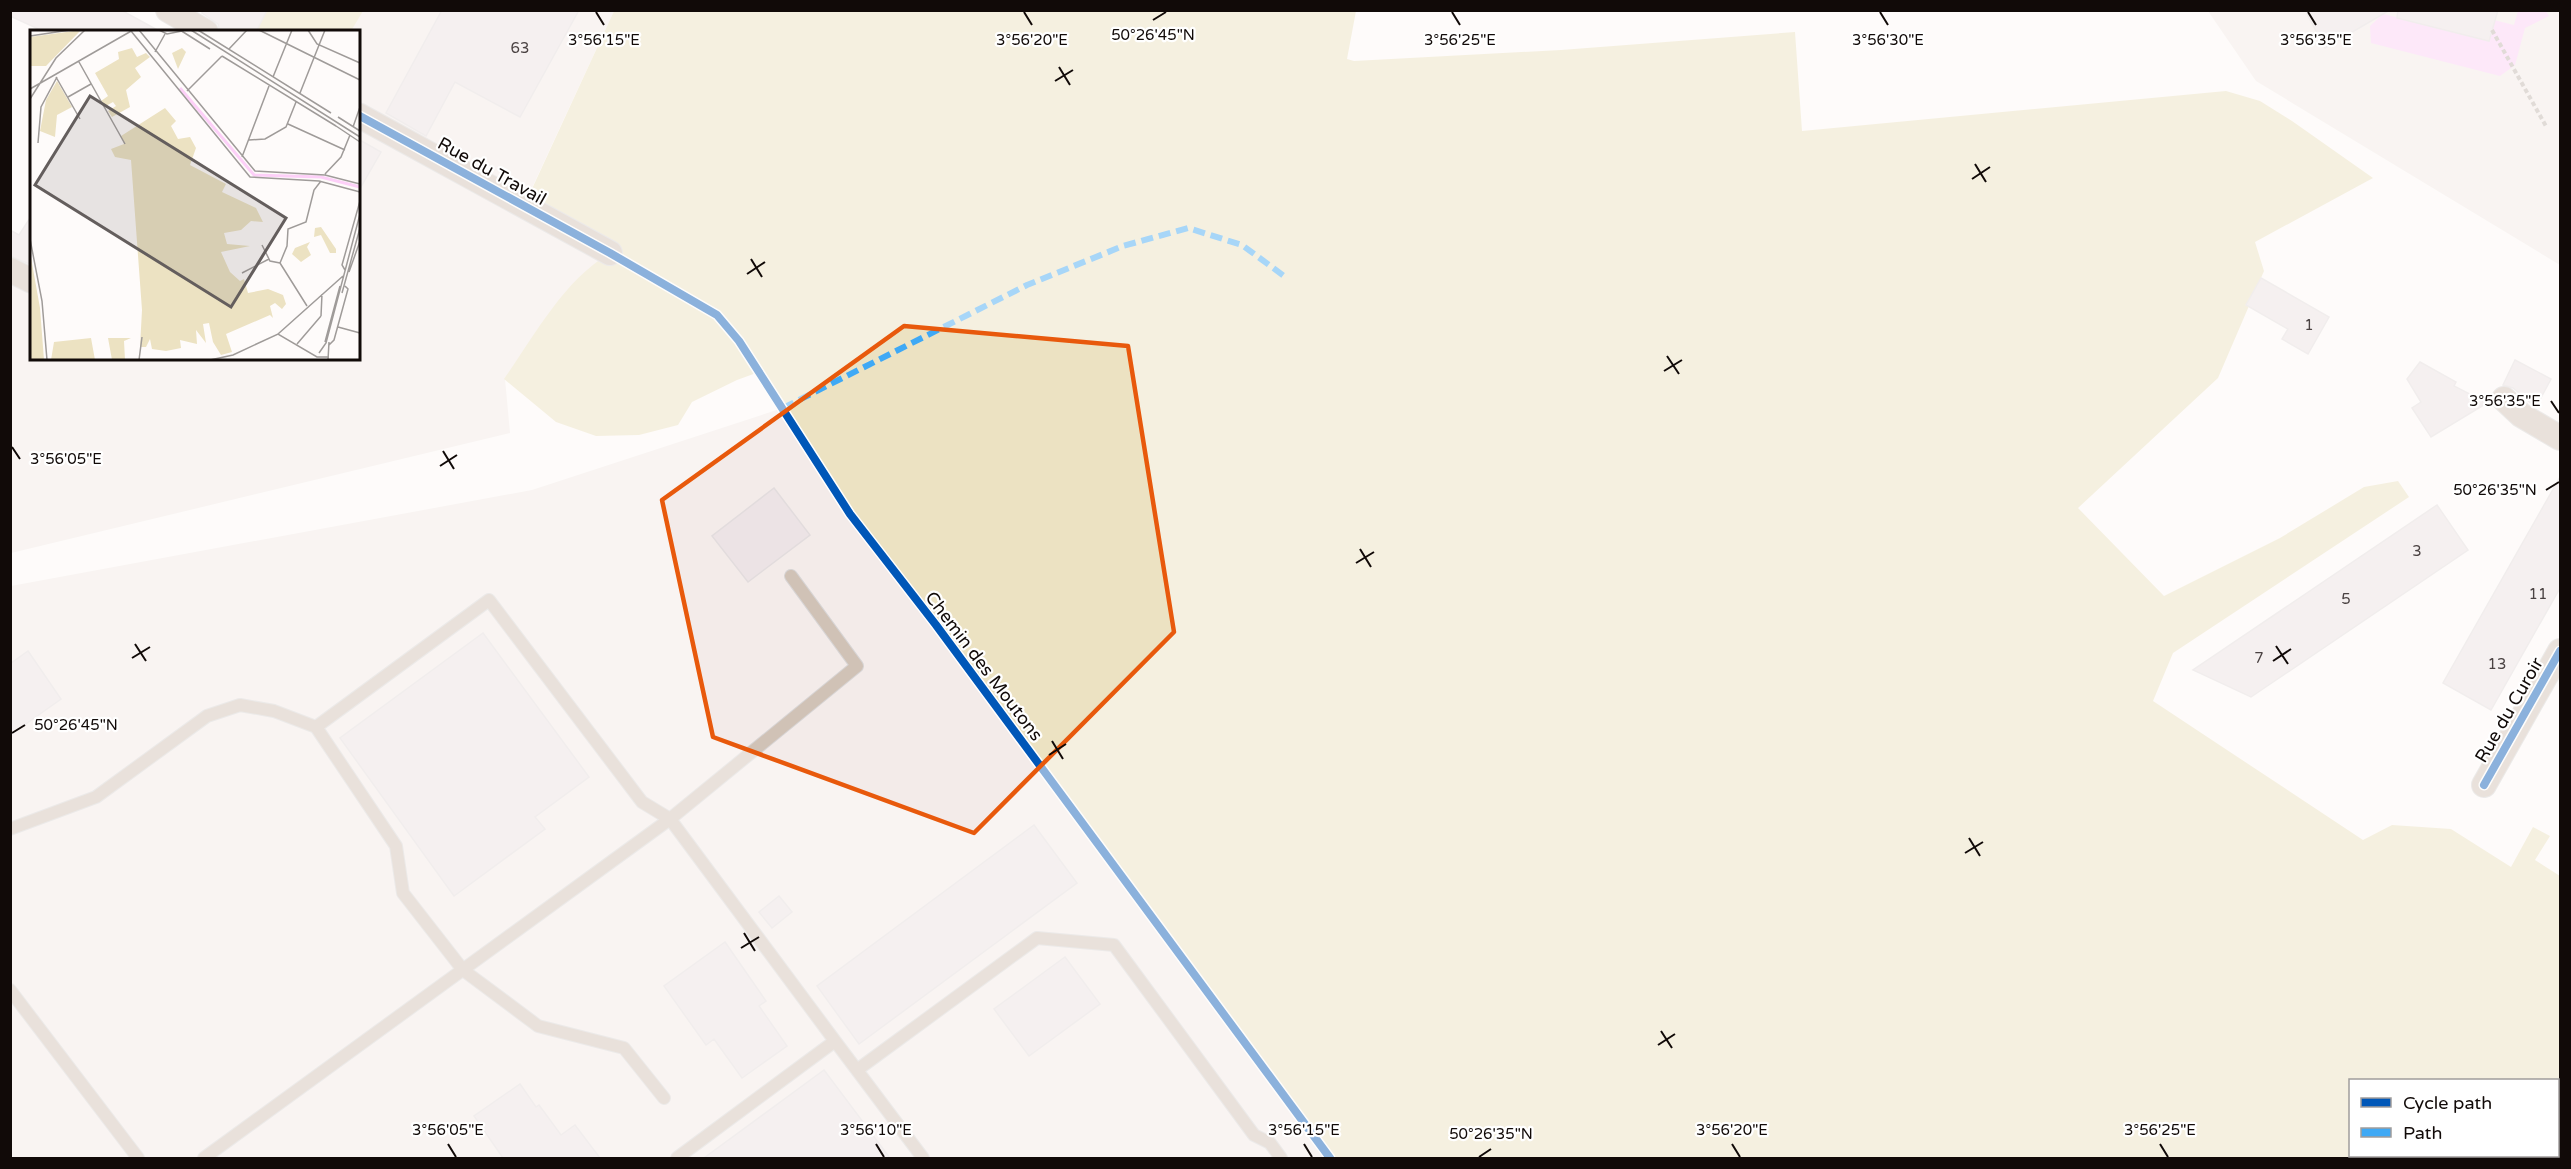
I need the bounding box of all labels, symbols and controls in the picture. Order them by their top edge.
text: 50°26'45"N [1111,26,1195,44]
inset map [30,30,360,360]
text: 3°56'15"E [568,31,640,49]
text: 3°56'20"E [996,31,1068,49]
text: 3°56'25"E [1424,31,1496,49]
text: 3°56'30"E [1852,31,1924,49]
text: 3°56'35"E [2280,31,2352,49]
house number: 63 [511,39,529,57]
street label: Rue du Travail [434,132,550,210]
house number: 1 [2304,316,2314,334]
text: 3°56'35"E [2469,392,2541,410]
text: 3°56'05"E [30,450,102,468]
text: 50°26'35"N [2453,481,2537,499]
house number: 3 [2412,542,2422,560]
house number: 11 [2529,585,2547,603]
street label: Chemin des Moutons [921,587,1047,745]
house number: 5 [2341,590,2351,608]
house number: 7 [2254,649,2264,667]
street label: Rue du Curoir [2470,653,2548,767]
house number: 13 [2488,655,2506,673]
text: 50°26'45"N [34,716,118,734]
legend [2349,1079,2559,1157]
text: Cycle path [2403,1092,2492,1114]
text: 3°56'05"E [412,1121,484,1139]
text: 3°56'10"E [840,1121,912,1139]
text: 3°56'15"E [1268,1121,1340,1139]
text: 3°56'20"E [1696,1121,1768,1139]
text: 3°56'25"E [2124,1121,2196,1139]
text: Path [2403,1122,2442,1144]
text: 50°26'35"N [1449,1125,1533,1143]

